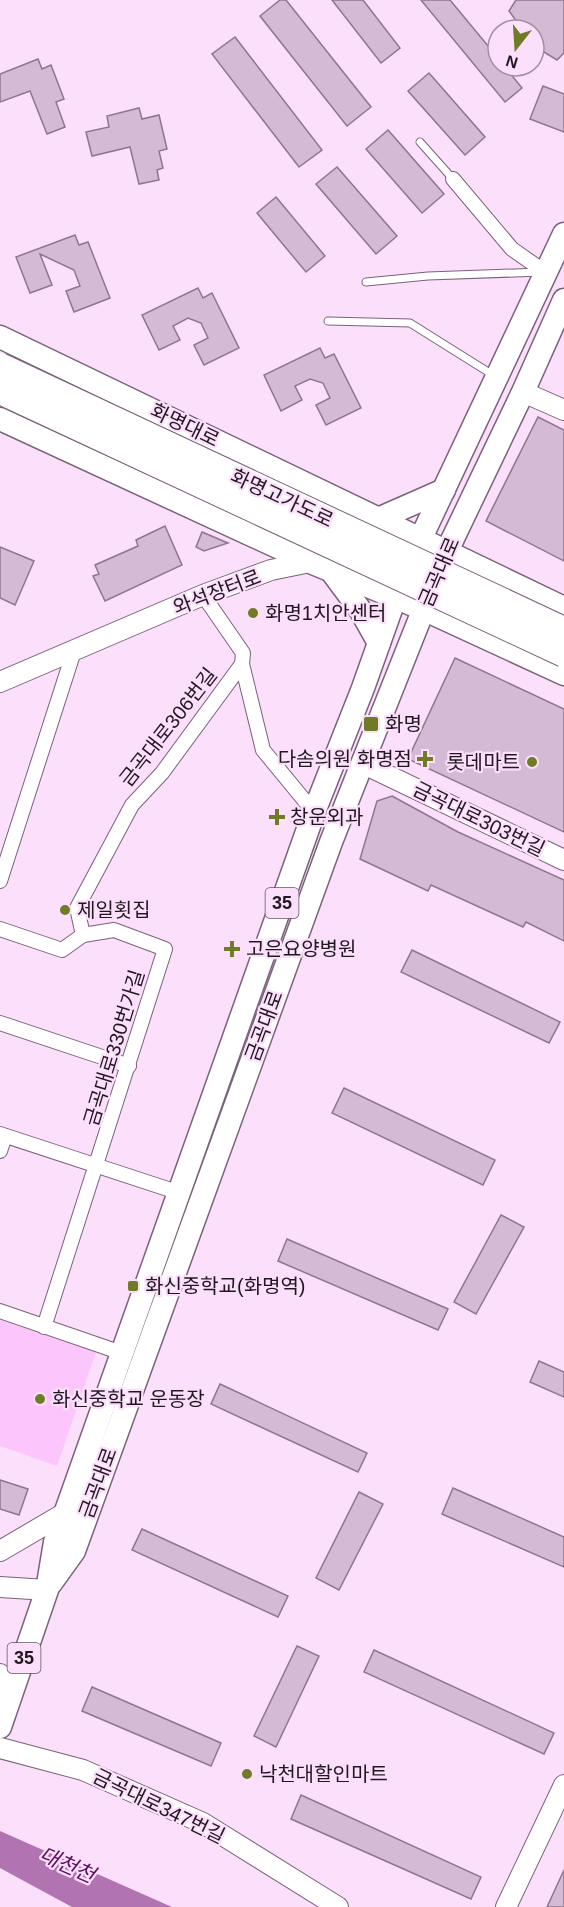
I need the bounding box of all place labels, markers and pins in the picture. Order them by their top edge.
place label: 화명1치안센터 [265,602,387,624]
marker: 화명1치안센터 [246,606,260,620]
place label: 화명 [385,713,422,735]
marker: 화명 [362,715,380,733]
place label: 다솜의원 화명점 [278,748,412,770]
marker: 다솜의원 화명점 [416,750,434,768]
place label: 롯데마트 [446,751,520,773]
marker: 롯데마트 [525,755,539,769]
place label: 창운외과 [290,806,364,828]
marker: 창운외과 [268,808,286,826]
place label: 제일횟집 [77,899,151,921]
marker: 제일횟집 [58,903,72,917]
place label: 고은요양병원 [246,938,356,960]
marker: 고은요양병원 [223,940,241,958]
place label: 화신중학교(화명역) [145,1275,306,1297]
marker: 화신중학교(화명역) [126,1279,140,1293]
place label: 화신중학교 운동장 [52,1388,205,1410]
marker: 화신중학교 운동장 [33,1392,47,1406]
place label: 낙천대할인마트 [259,1763,388,1785]
marker: 낙천대할인마트 [240,1767,254,1781]

